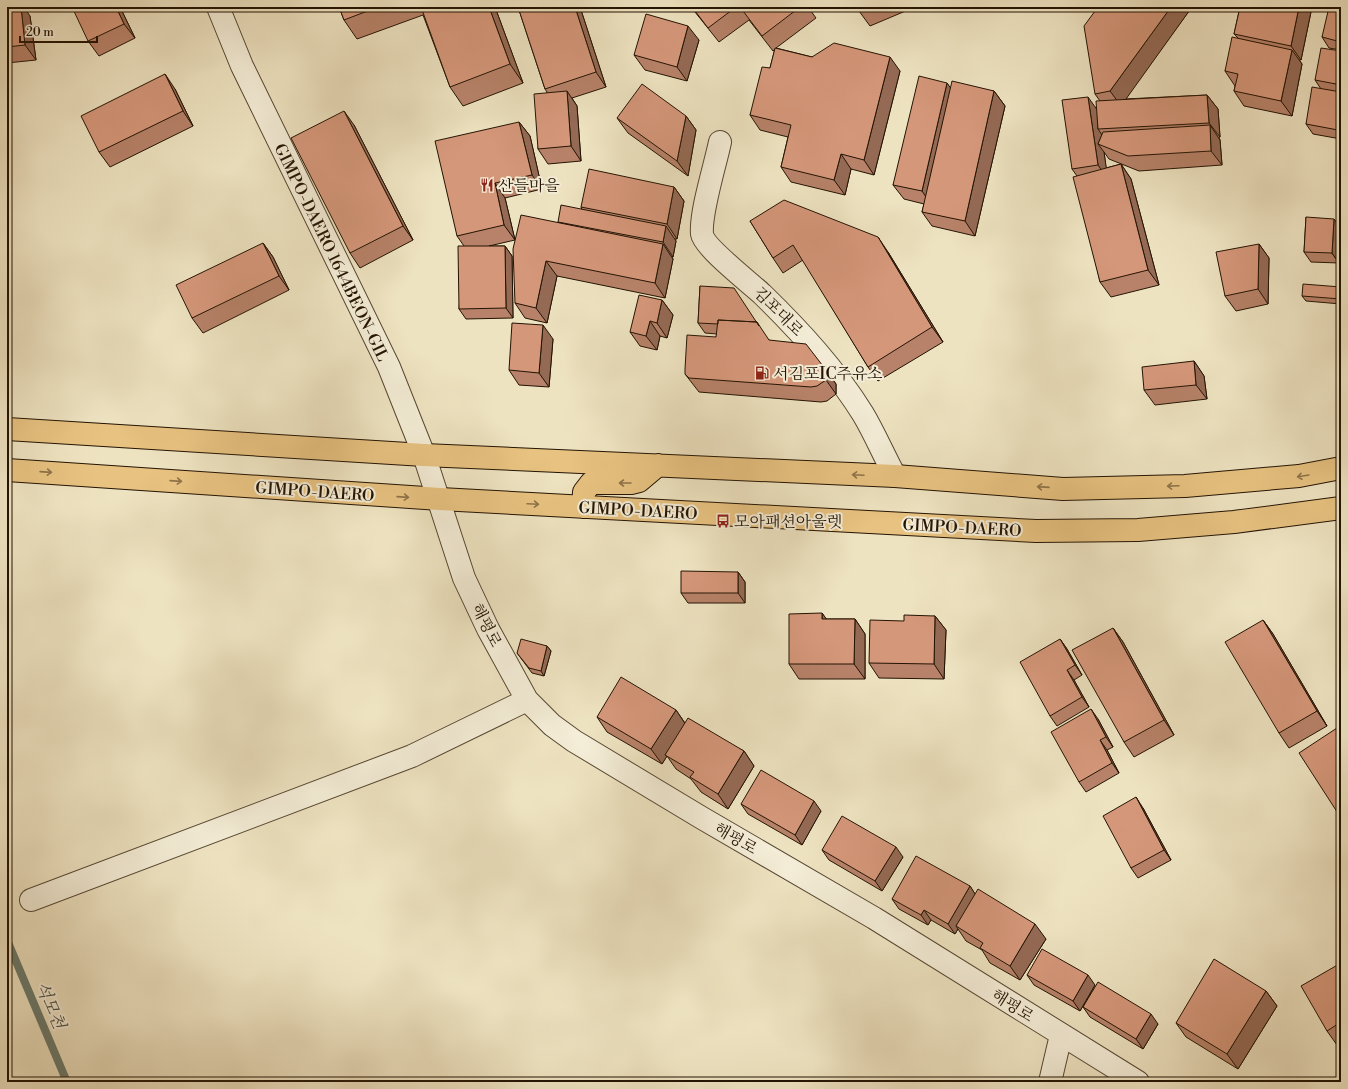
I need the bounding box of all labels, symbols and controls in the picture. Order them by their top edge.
scale bar [20,18,97,44]
text: 20 m [26,25,54,40]
street label: GIMPO-DAERO 1644BEON-GIL [270,140,393,365]
place label: 산들마을 [498,176,560,196]
restaurant icon: 산들마을 [479,177,495,193]
street label: 김포대로 [749,283,808,341]
place label: 서김포IC주유소 [773,364,883,384]
fuel station icon: 서김포IC주유소 [754,365,770,381]
one-way arrow [39,469,52,476]
one-way arrow [852,471,865,478]
one-way arrow [1297,472,1310,480]
one-way arrow [169,478,182,485]
street label: GIMPO-DAERO [255,478,375,506]
one-way arrow [619,479,632,487]
one-way arrow [1167,482,1180,490]
one-way arrow [1037,484,1050,491]
one-way arrow [396,493,409,500]
street label: GIMPO-DAERO [578,498,698,524]
one-way arrow [526,500,539,508]
place label: 모아패션아울렛 [734,512,842,532]
bus stop icon: 모아패션아울렛 [715,513,731,529]
street label: GIMPO-DAERO [902,515,1022,541]
street label: 해평로 [467,600,506,651]
street label: 해평로 [710,819,761,859]
water label: 석모천 [30,978,70,1034]
street label: 해평로 [988,985,1038,1027]

